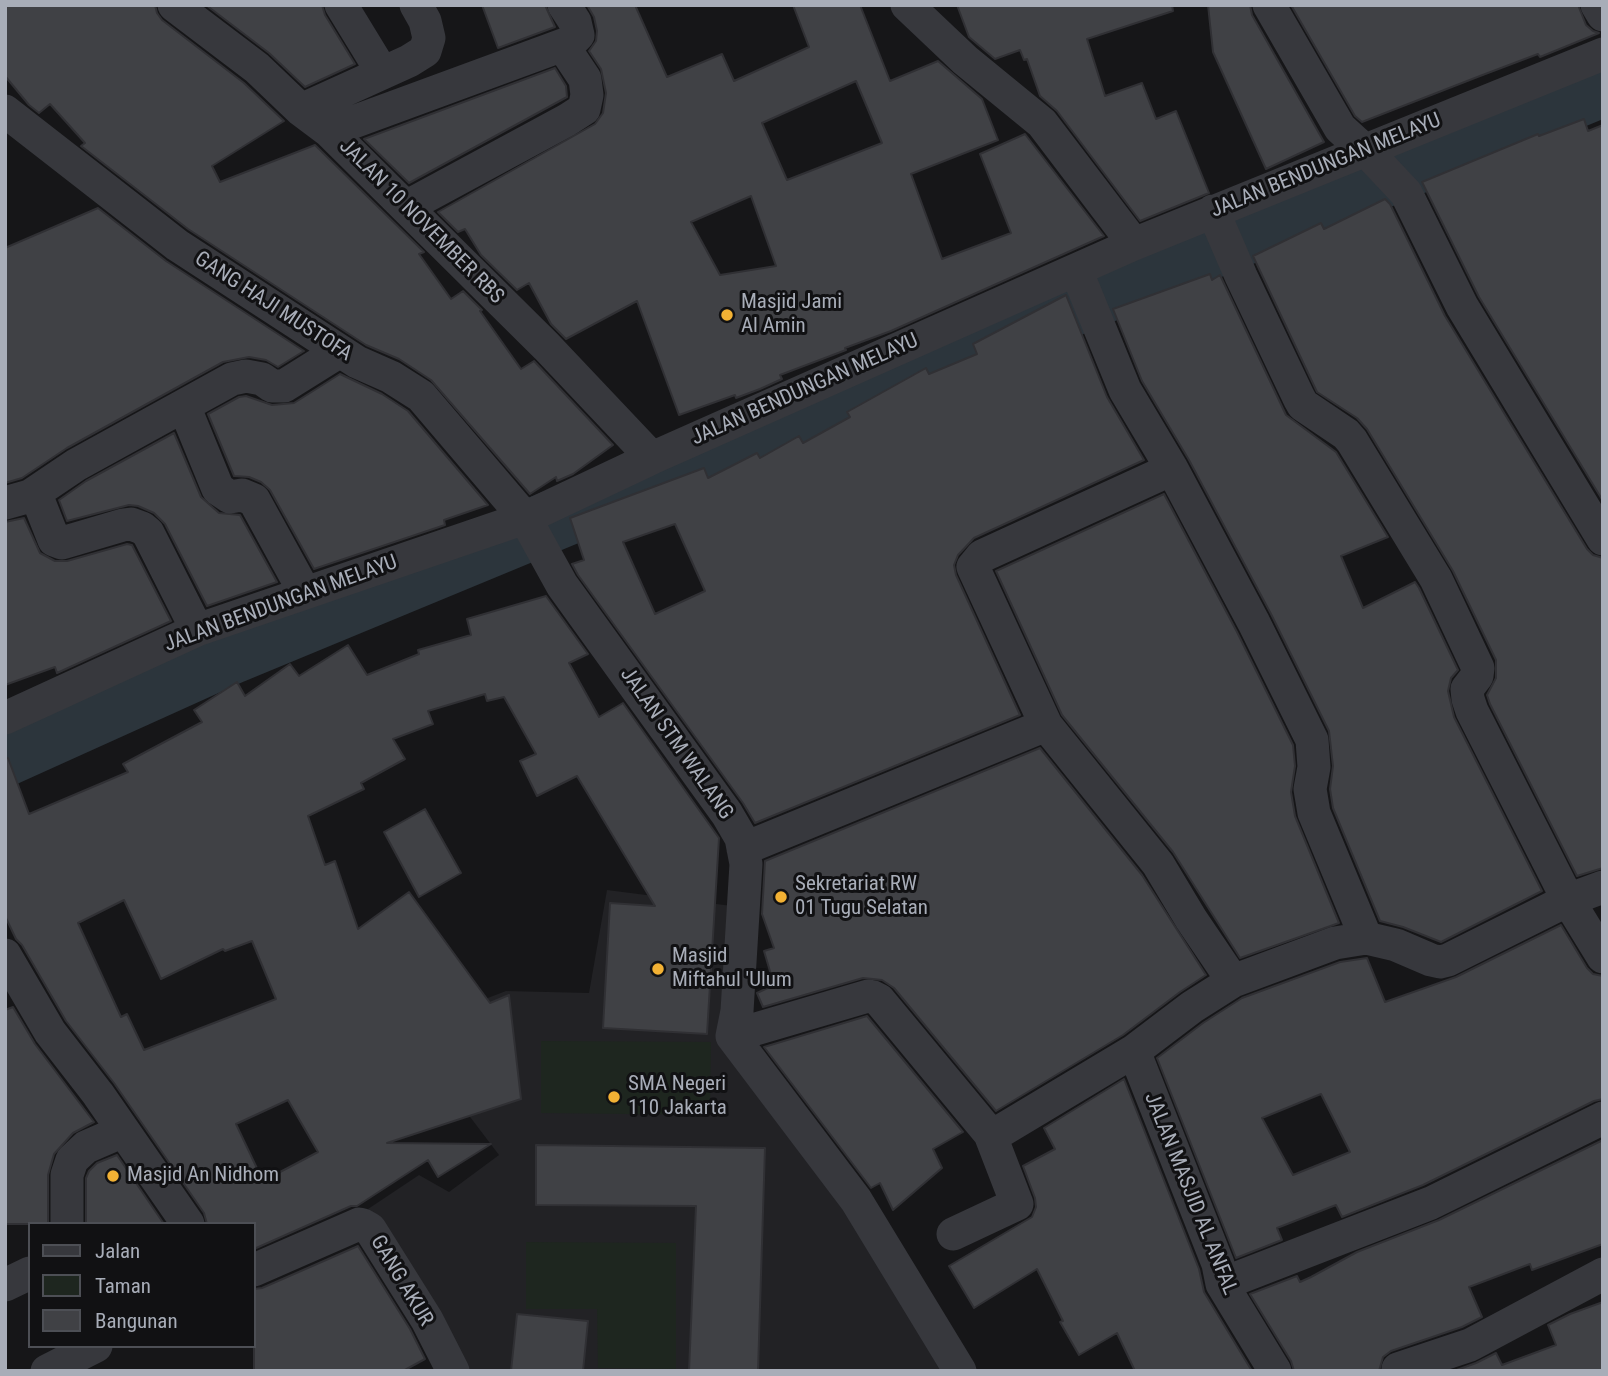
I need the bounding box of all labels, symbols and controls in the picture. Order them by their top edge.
street label: JALAN BENDUNGAN MELAYU [1207,108,1445,224]
street label: JALAN 10 NOVEMBER RBS [333,134,509,310]
street label: GANG HAJI MUSTOFA [190,247,356,367]
place label: Masjid Jami Al Amin [741,290,842,340]
marker: Masjid Jami Al Amin [719,307,735,323]
street label: JALAN BENDUNGAN MELAYU [688,329,922,451]
street label: JALAN BENDUNGAN MELAYU [161,550,401,658]
street label: JALAN STM WALANG [614,663,738,825]
place label: Sekretariat RW 01 Tugu Selatan [795,872,928,922]
marker: Sekretariat RW 01 Tugu Selatan [773,889,789,905]
place label: Masjid Miftahul 'Ulum [672,944,792,994]
marker: Masjid Miftahul 'Ulum [650,961,666,977]
place label: SMA Negeri 110 Jakarta [628,1072,727,1122]
marker: SMA Negeri 110 Jakarta [606,1089,622,1105]
street label: JALAN MASJID AL ANFAL [1138,1089,1242,1299]
place label: Masjid An Nidhom [127,1163,279,1189]
marker: Masjid An Nidhom [105,1168,121,1184]
legend [28,1222,256,1348]
street label: GANG AKUR [364,1231,438,1331]
text: Jalan [95,1239,140,1263]
text: Taman [95,1274,151,1298]
text: Bangunan [95,1309,178,1333]

